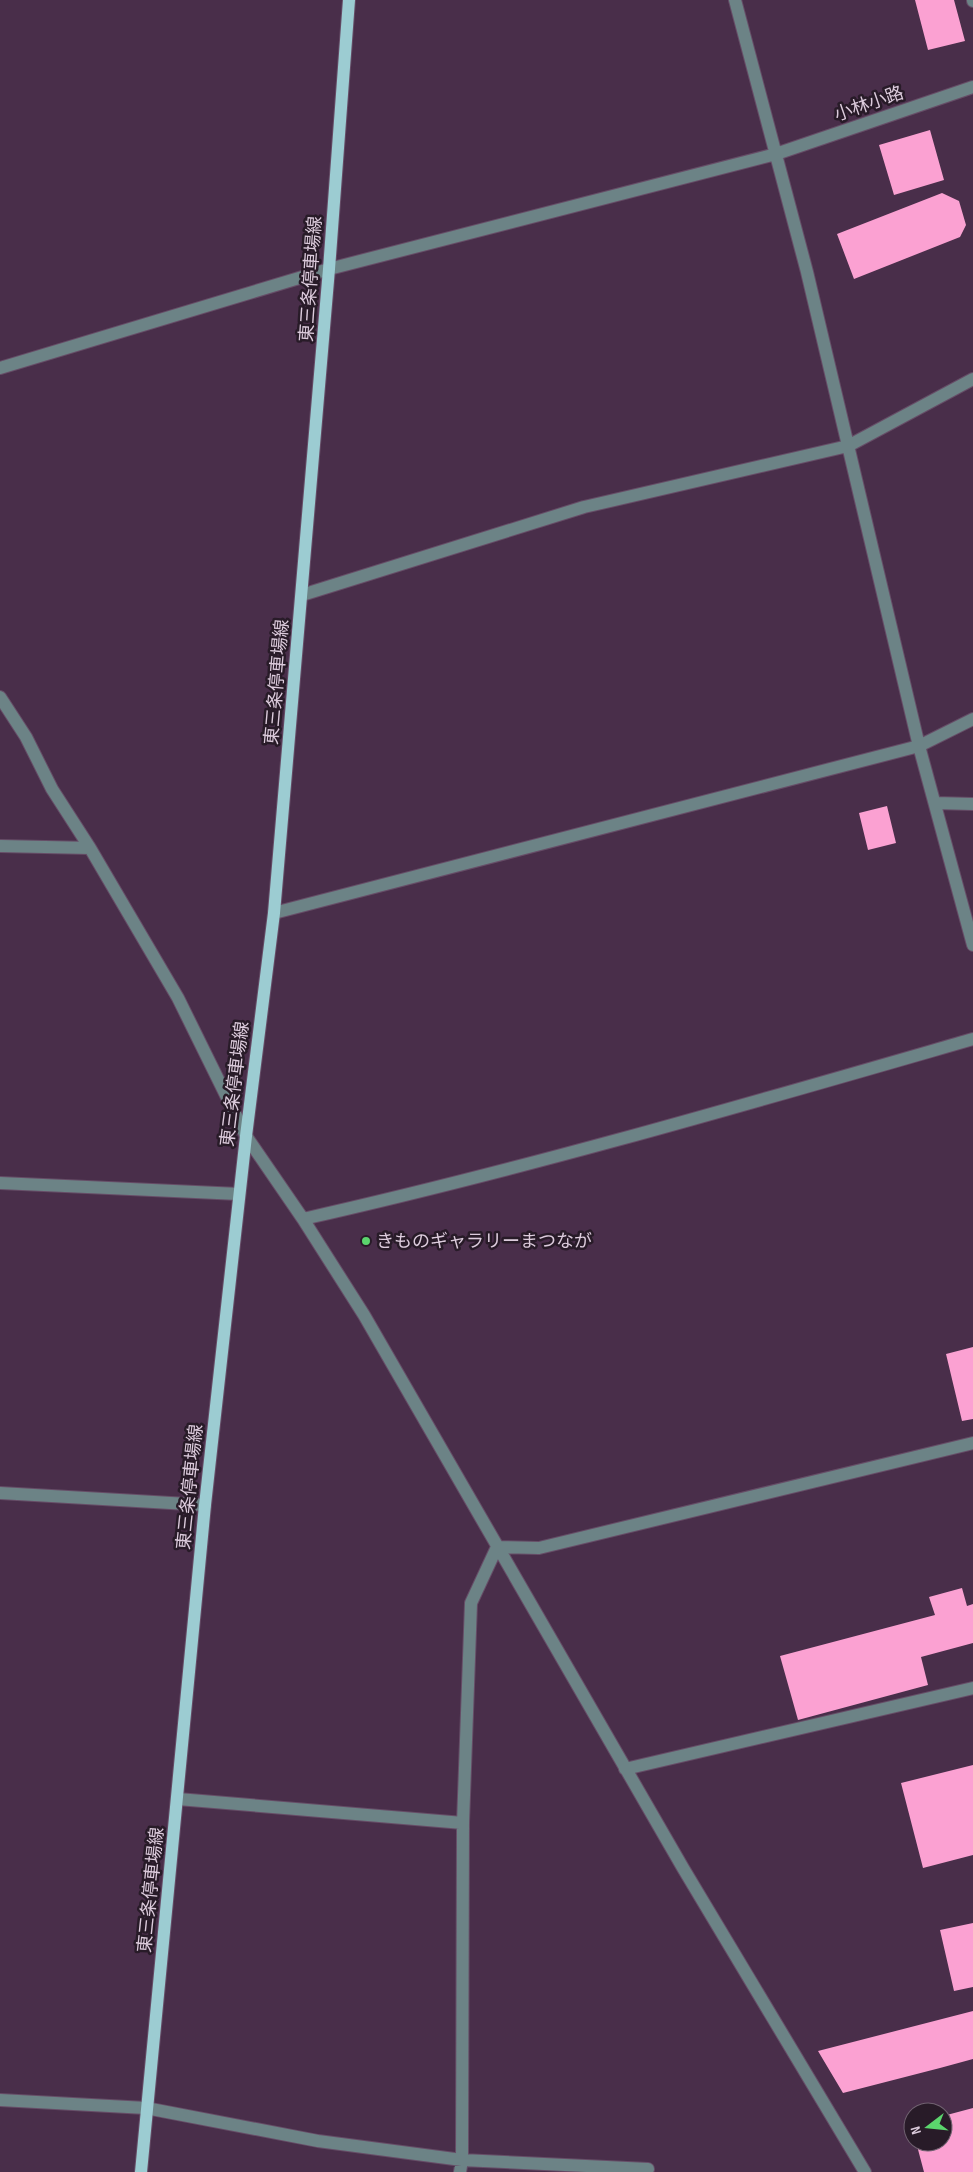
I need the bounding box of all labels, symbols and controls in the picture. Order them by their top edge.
street label: 小林小路 [832,82,906,126]
street label: 東三条停車場線 [296,215,326,343]
street label: 東三条停車場線 [261,618,293,746]
street label: 東三条停車場線 [217,1020,253,1148]
place label: きものギャラリーまつなが [376,1231,592,1252]
marker: きものギャラリーまつなが [360,1235,372,1247]
street label: 東三条停車場線 [173,1423,207,1551]
street label: 東三条停車場線 [134,1826,168,1954]
north arrow [903,2102,953,2152]
text: N [907,2125,925,2136]

